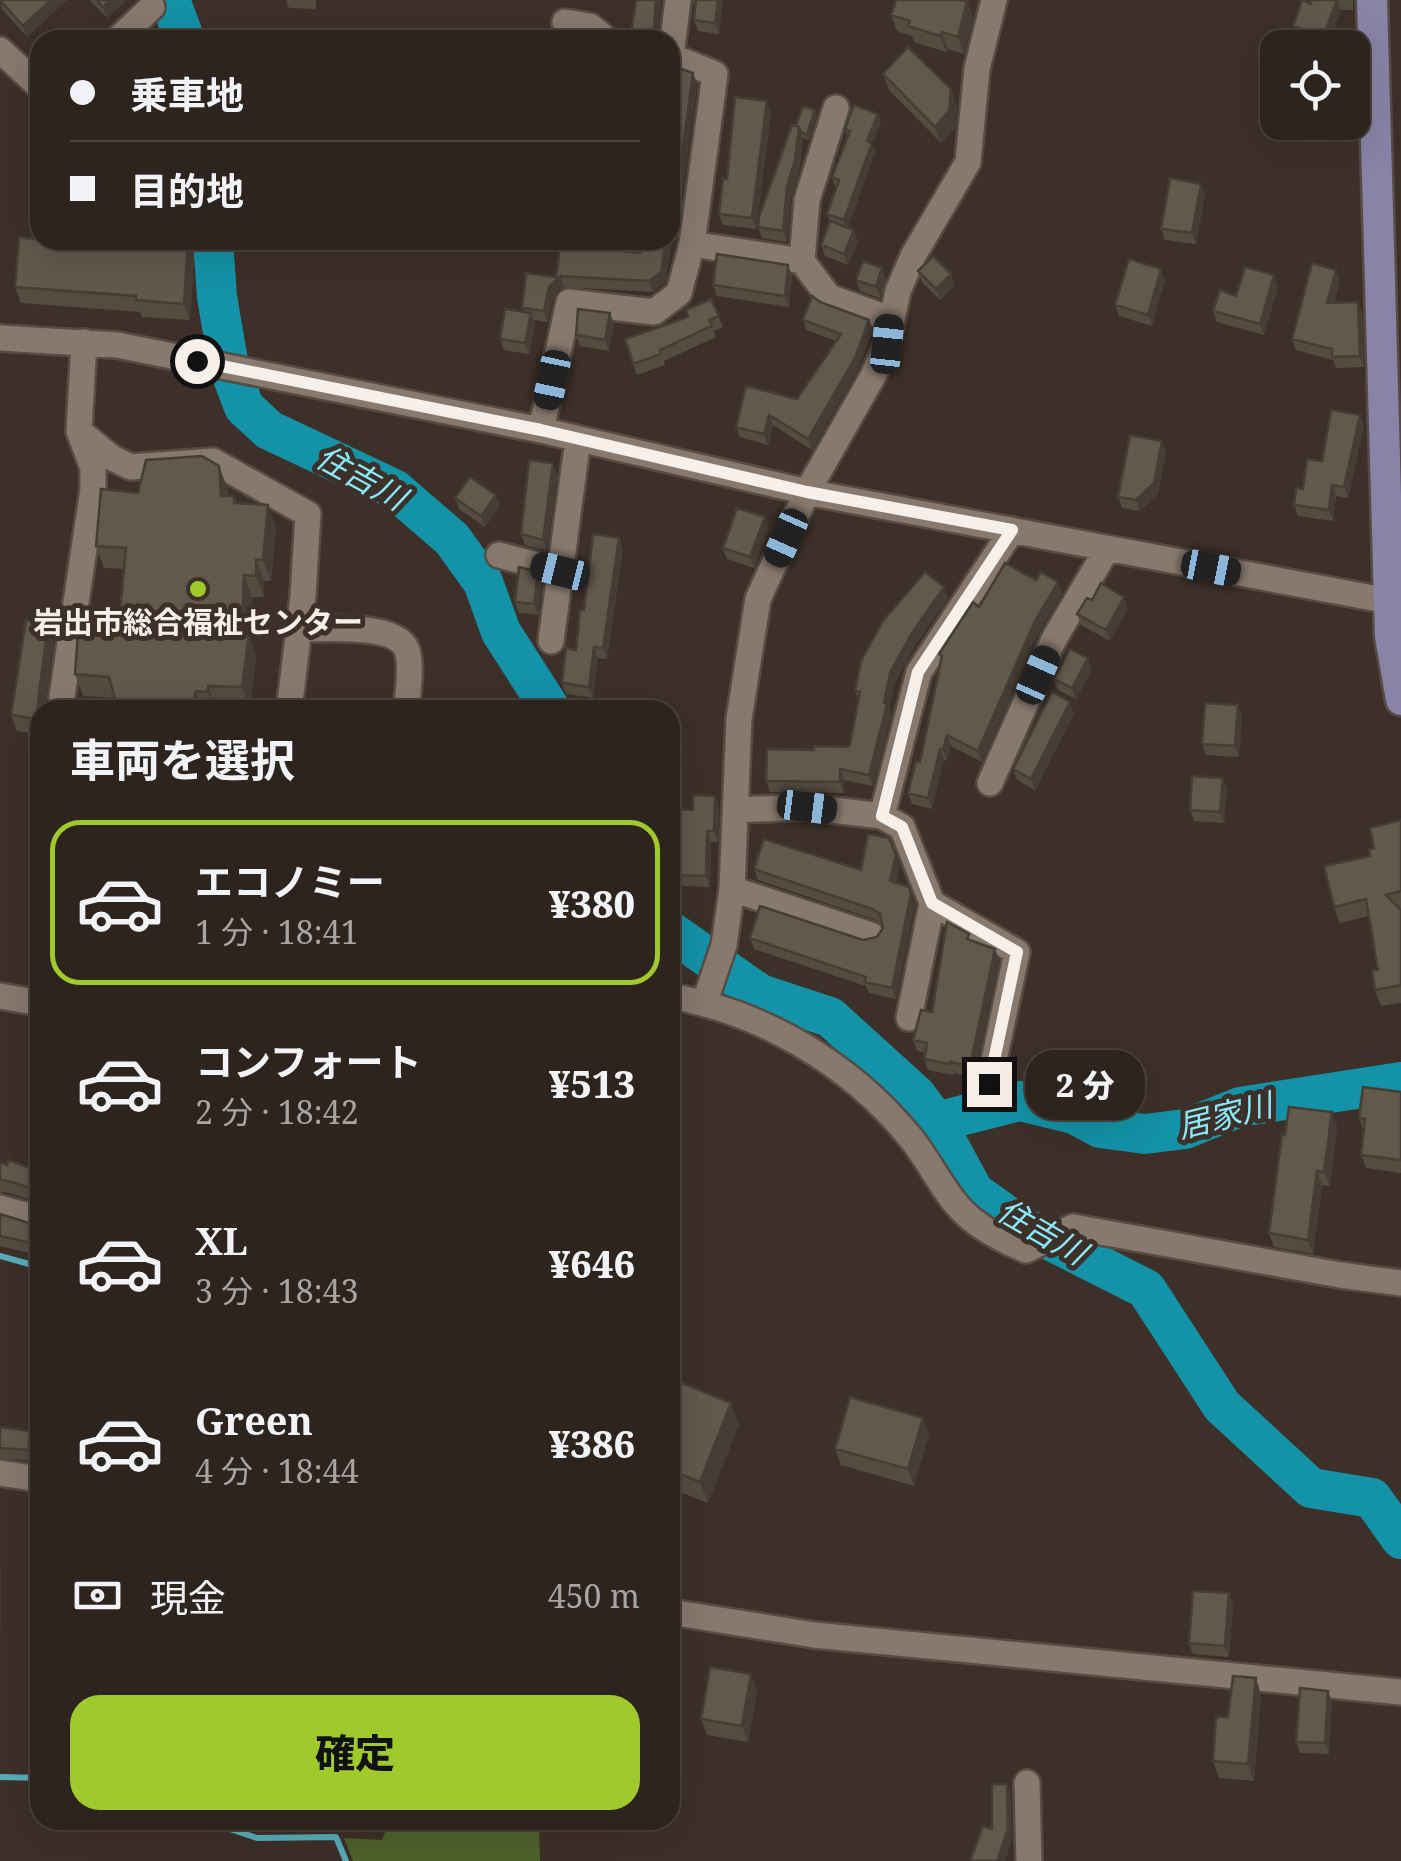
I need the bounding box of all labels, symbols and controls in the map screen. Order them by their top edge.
map controls [1260,30,1370,140]
button: locate [1260,30,1370,140]
text: 乗車地 [130,68,244,120]
text: 目的地 [130,164,244,216]
car [869,313,905,375]
route start [175,339,220,384]
car [531,348,573,412]
water label: 住吉川 [309,435,417,520]
car [760,504,812,572]
car [1179,548,1243,588]
car [527,549,593,593]
marker: 岩出市総合福祉センター [187,578,209,600]
place label: 岩出市総合福祉センター [33,601,363,642]
car [1012,641,1064,709]
text: 車両を選択 [70,729,295,790]
car [775,788,839,826]
text: エコノミー [195,855,385,907]
icon: car [75,858,165,948]
text: ¥380 [549,877,635,929]
text: 1 分 · 18:41 [195,910,359,953]
text: コンフォート [195,1035,422,1087]
icon: car [75,1038,165,1128]
callout: 2 分 [1024,1049,1144,1119]
text: ¥513 [549,1057,635,1109]
route end [967,1062,1012,1107]
text: 2 分 [1056,1063,1114,1106]
water label: 居家川 [1173,1081,1279,1147]
text: 2 分 · 18:42 [195,1090,359,1133]
water label: 住吉川 [990,1188,1098,1275]
text: XL [195,1214,248,1266]
icon: car [75,1218,165,1308]
text: ¥646 [549,1237,635,1289]
text: 3 分 · 18:43 [195,1269,359,1312]
text: Green [195,1394,313,1446]
icon: car [75,1398,165,1488]
text: ¥386 [549,1417,635,1469]
text: 4 分 · 18:44 [195,1449,359,1492]
icon: cash [70,1568,125,1623]
text: 現金 [150,1571,226,1623]
text: 450 m [548,1574,640,1617]
button: 確定 [70,1695,640,1810]

